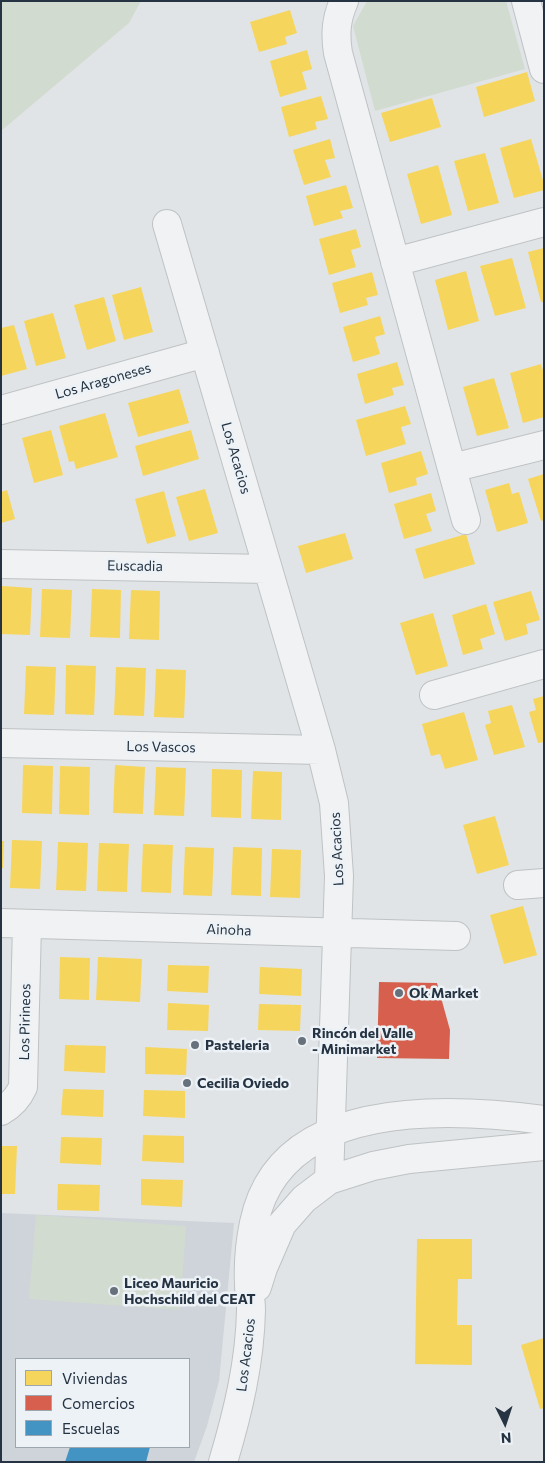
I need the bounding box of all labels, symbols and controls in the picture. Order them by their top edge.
street label: Los Aragoneses [53,359,153,403]
street label: Los Acacios [218,420,254,496]
street label: Euscadia [107,557,163,575]
street label: Los Vascos [126,738,196,756]
street label: Los Acacios [327,812,347,886]
street label: Ainoha [206,921,252,939]
street label: Los Pirineos [16,983,34,1061]
place label: Ok Market [409,985,479,1001]
marker: Ok Market [393,987,405,999]
place label: Rincón del Valle - Minimarket [312,1025,413,1058]
marker: Rincón del Valle - Minimarket [296,1035,308,1047]
place label: Pasteleria [205,1037,269,1053]
marker: Pasteleria [189,1039,201,1051]
place label: Cecilia Oviedo [197,1075,289,1091]
marker: Cecilia Oviedo [181,1077,193,1089]
place label: Liceo Mauricio Hochschild del CEAT [124,1275,256,1308]
marker: Liceo Mauricio Hochschild del CEAT [108,1285,120,1297]
street label: Los Acacios [233,1317,259,1393]
legend [15,1358,190,1448]
text: Viviendas [62,1369,128,1387]
text: Comercios [62,1394,135,1412]
north arrow [480,1398,530,1448]
text: Escuelas [62,1419,120,1437]
text: N [500,1430,512,1447]

